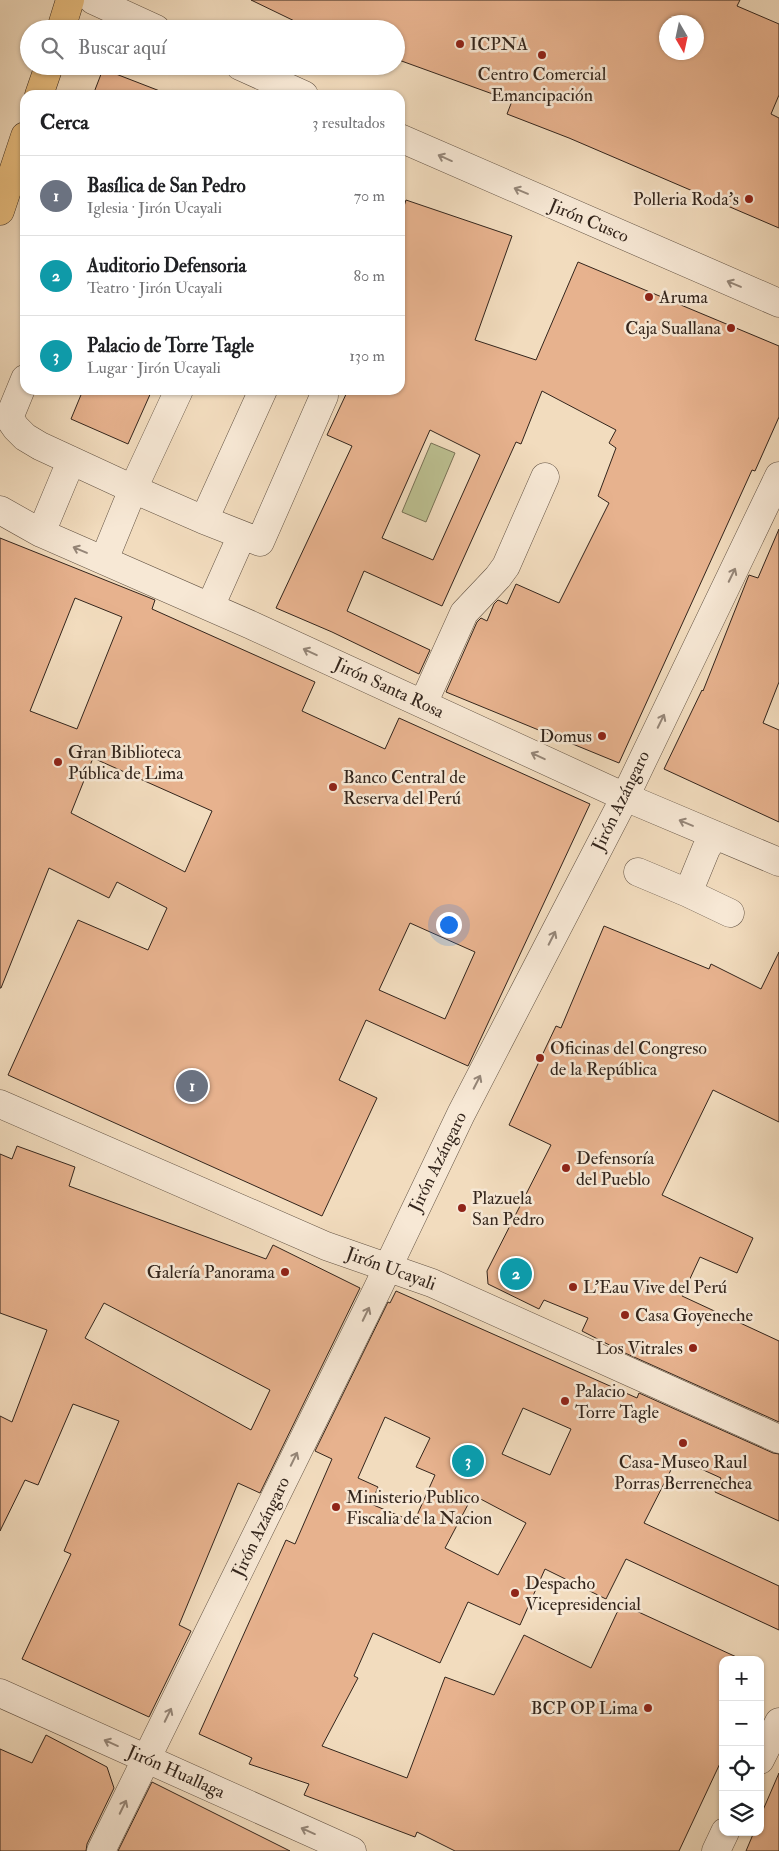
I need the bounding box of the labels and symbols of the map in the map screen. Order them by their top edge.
north arrow [659,15,704,60]
place label: ICPNA [470,33,529,56]
marker: ICPNA [454,38,466,50]
marker: Centro Comercial Emancipación [536,49,548,61]
place label: Centro Comercial Emancipación [478,63,607,107]
one-way arrow [438,153,453,163]
one-way arrow [514,186,529,196]
place label: Polleria Roda's [633,188,739,211]
street label: Jirón Cusco [545,193,633,248]
marker: Polleria Roda's [743,193,755,205]
one-way arrow [727,278,742,288]
place label: Aruma [658,286,708,309]
marker: Aruma [643,291,655,303]
place label: Caja Suallana [625,317,722,340]
marker: Caja Suallana [725,322,737,334]
one-way arrow [73,544,88,554]
one-way arrow [727,568,737,583]
one-way arrow [303,647,318,656]
street label: Jirón Santa Rosa [329,652,448,724]
one-way arrow [657,714,666,729]
place label: Domus [539,725,592,748]
marker: Domus [596,730,608,742]
place label: Gran Biblioteca Pública de Lima [68,741,184,785]
street label: Jirón Azángaro [586,747,655,856]
one-way arrow [531,751,546,761]
marker: Gran Biblioteca Pública de Lima [52,756,64,768]
place label: Banco Central de Reserva del Perú [343,766,466,810]
marker: Banco Central de Reserva del Perú [327,781,339,793]
one-way arrow [679,817,694,827]
your location [436,912,462,938]
one-way arrow [547,930,557,945]
place label: Oficinas del Congreso de la República [550,1037,707,1081]
marker: Oficinas del Congreso de la República [534,1052,546,1064]
pin: 1 [176,1067,208,1105]
one-way arrow [473,1075,482,1090]
street label: Jirón Azángaro [403,1108,472,1217]
place label: Defensoría del Pueblo [576,1147,655,1191]
marker: Defensoría del Pueblo [560,1162,572,1174]
place label: Plazuela San Pedro [472,1187,545,1231]
marker: Plazuela San Pedro [456,1202,468,1214]
street label: Jirón Ucayali [342,1242,439,1296]
pin: 2 [500,1255,532,1293]
place label: Galería Panorama [147,1261,276,1284]
marker: Galería Panorama [279,1266,291,1278]
place label: L'Eau Vive del Perú [583,1276,727,1299]
marker: L'Eau Vive del Perú [567,1281,579,1293]
place label: Casa Goyeneche [635,1304,753,1327]
one-way arrow [361,1306,371,1321]
marker: Casa Goyeneche [619,1309,631,1321]
place label: Los Vitrales [596,1337,683,1360]
marker: Los Vitrales [687,1342,699,1354]
place label: Palacio Torre Tagle [575,1380,660,1424]
marker: Palacio Torre Tagle [559,1395,571,1407]
marker: Casa-Museo Raul Porras Berrenechea [677,1437,689,1449]
pin: 3 [452,1442,484,1480]
place label: Casa-Museo Raul Porras Berrenechea [614,1451,753,1495]
one-way arrow [289,1452,299,1467]
street label: Jirón Azángaro [226,1473,295,1582]
place label: Ministerio Publico Fiscalia de la Nacion [346,1486,492,1530]
marker: Ministerio Publico Fiscalia de la Nacion [330,1501,342,1513]
place label: Despacho Vicepresidencial [525,1572,641,1616]
marker: Despacho Vicepresidencial [509,1587,521,1599]
place label: BCP OP Lima [531,1697,639,1720]
marker: BCP OP Lima [642,1702,654,1714]
one-way arrow [164,1708,173,1723]
one-way arrow [104,1738,119,1747]
street label: Jirón Huallaga [123,1740,229,1804]
one-way arrow [119,1800,128,1815]
one-way arrow [301,1826,316,1835]

